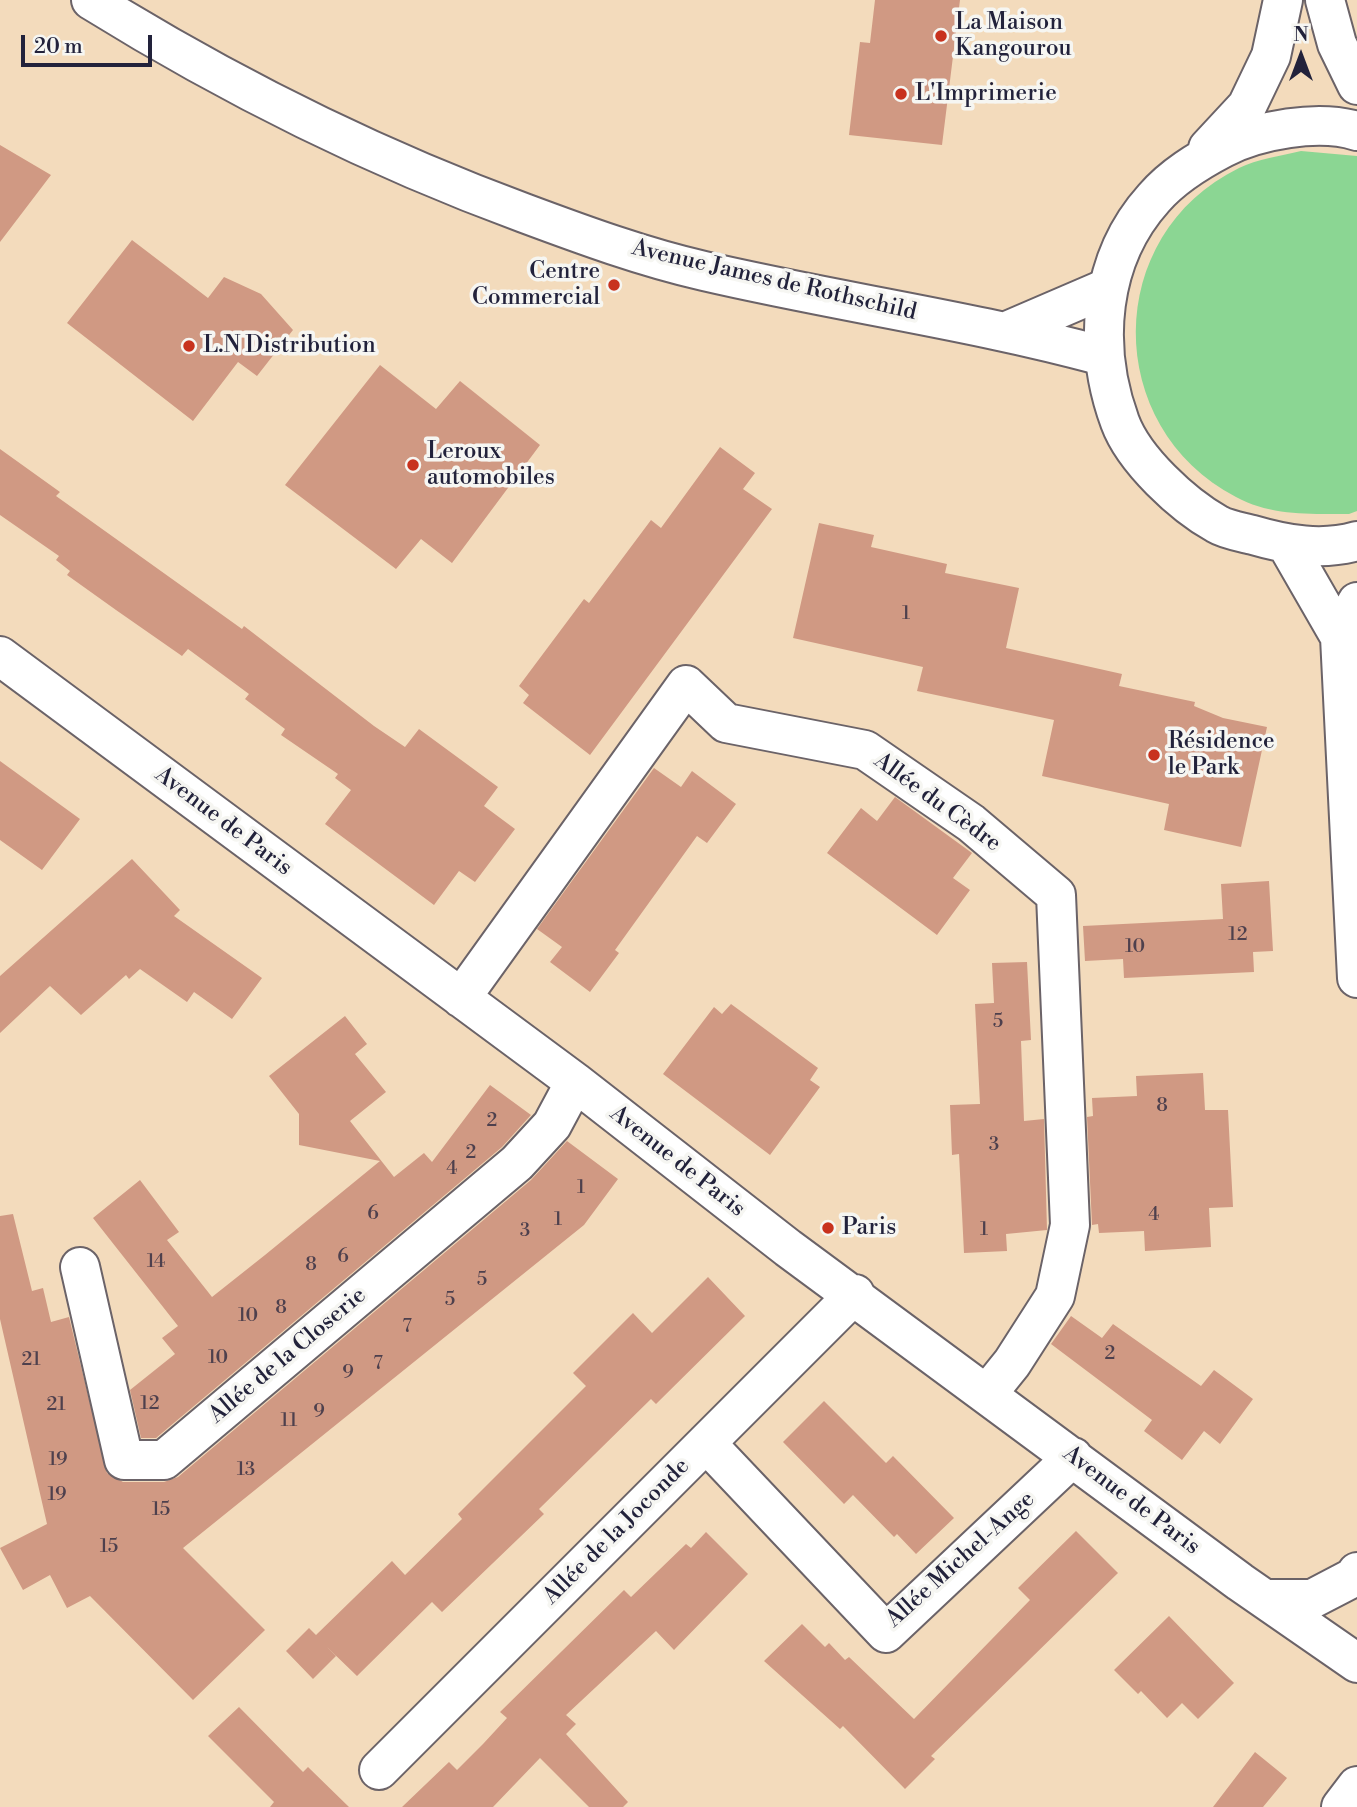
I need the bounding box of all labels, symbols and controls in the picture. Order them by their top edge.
place label: La Maison Kangourou [955,9,1072,63]
scale bar [24,21,156,65]
north arrow [1266,21,1336,91]
text: N [1293,23,1309,47]
marker: La Maison Kangourou [933,28,949,44]
text: 20 m [34,34,83,60]
place label: L'Imprimerie [915,80,1057,108]
marker: L'Imprimerie [893,86,909,102]
street label: Avenue James de Rothschild [629,235,919,327]
place label: Centre Commercial [472,258,600,312]
marker: Centre Commercial [606,277,622,293]
place label: L.N Distribution [203,332,376,360]
marker: L.N Distribution [181,338,197,354]
place label: Leroux automobiles [427,438,555,492]
marker: Leroux automobiles [405,457,421,473]
house number: 1 [902,603,910,625]
place label: Résidence le Park [1168,728,1275,782]
marker: Résidence le Park [1146,747,1162,763]
street label: Allée du Cèdre [868,748,1006,858]
street label: Avenue de Paris [149,762,297,882]
house number: 12 [1228,924,1248,946]
house number: 10 [1125,936,1145,958]
house number: 5 [993,1011,1003,1033]
house number: 8 [1156,1095,1168,1117]
street label: Avenue de Paris [604,1101,750,1223]
house number: 2 [487,1110,497,1132]
house number: 3 [989,1134,999,1156]
house number: 2 [466,1142,476,1164]
house number: 4 [446,1158,458,1180]
house number: 1 [577,1177,585,1199]
house number: 6 [367,1203,379,1225]
house number: 4 [1148,1204,1160,1226]
house number: 1 [554,1209,562,1231]
place label: Paris [842,1214,896,1242]
house number: 1 [980,1219,988,1241]
house number: 3 [520,1220,530,1242]
marker: Paris [820,1220,836,1236]
house number: 6 [337,1246,349,1268]
house number: 14 [147,1251,165,1273]
house number: 8 [305,1254,317,1276]
house number: 5 [477,1269,487,1291]
street label: Allée de la Closerie [204,1282,372,1430]
house number: 5 [445,1289,455,1311]
house number: 8 [275,1297,287,1319]
house number: 10 [238,1305,258,1327]
house number: 7 [402,1316,412,1338]
house number: 2 [1105,1343,1115,1365]
house number: 10 [208,1347,228,1369]
house number: 21 [21,1349,41,1371]
house number: 7 [373,1353,383,1375]
house number: 9 [342,1362,354,1384]
house number: 12 [140,1393,160,1415]
house number: 21 [46,1394,66,1416]
house number: 9 [313,1401,325,1423]
house number: 11 [281,1410,297,1432]
street label: Avenue de Paris [1057,1441,1205,1561]
house number: 19 [48,1449,68,1471]
street label: Allée de la Joconde [538,1453,696,1611]
house number: 13 [237,1459,255,1481]
house number: 19 [47,1484,67,1506]
street label: Allée Michel-Ange [881,1486,1041,1634]
house number: 15 [152,1499,170,1521]
house number: 15 [100,1536,118,1558]

